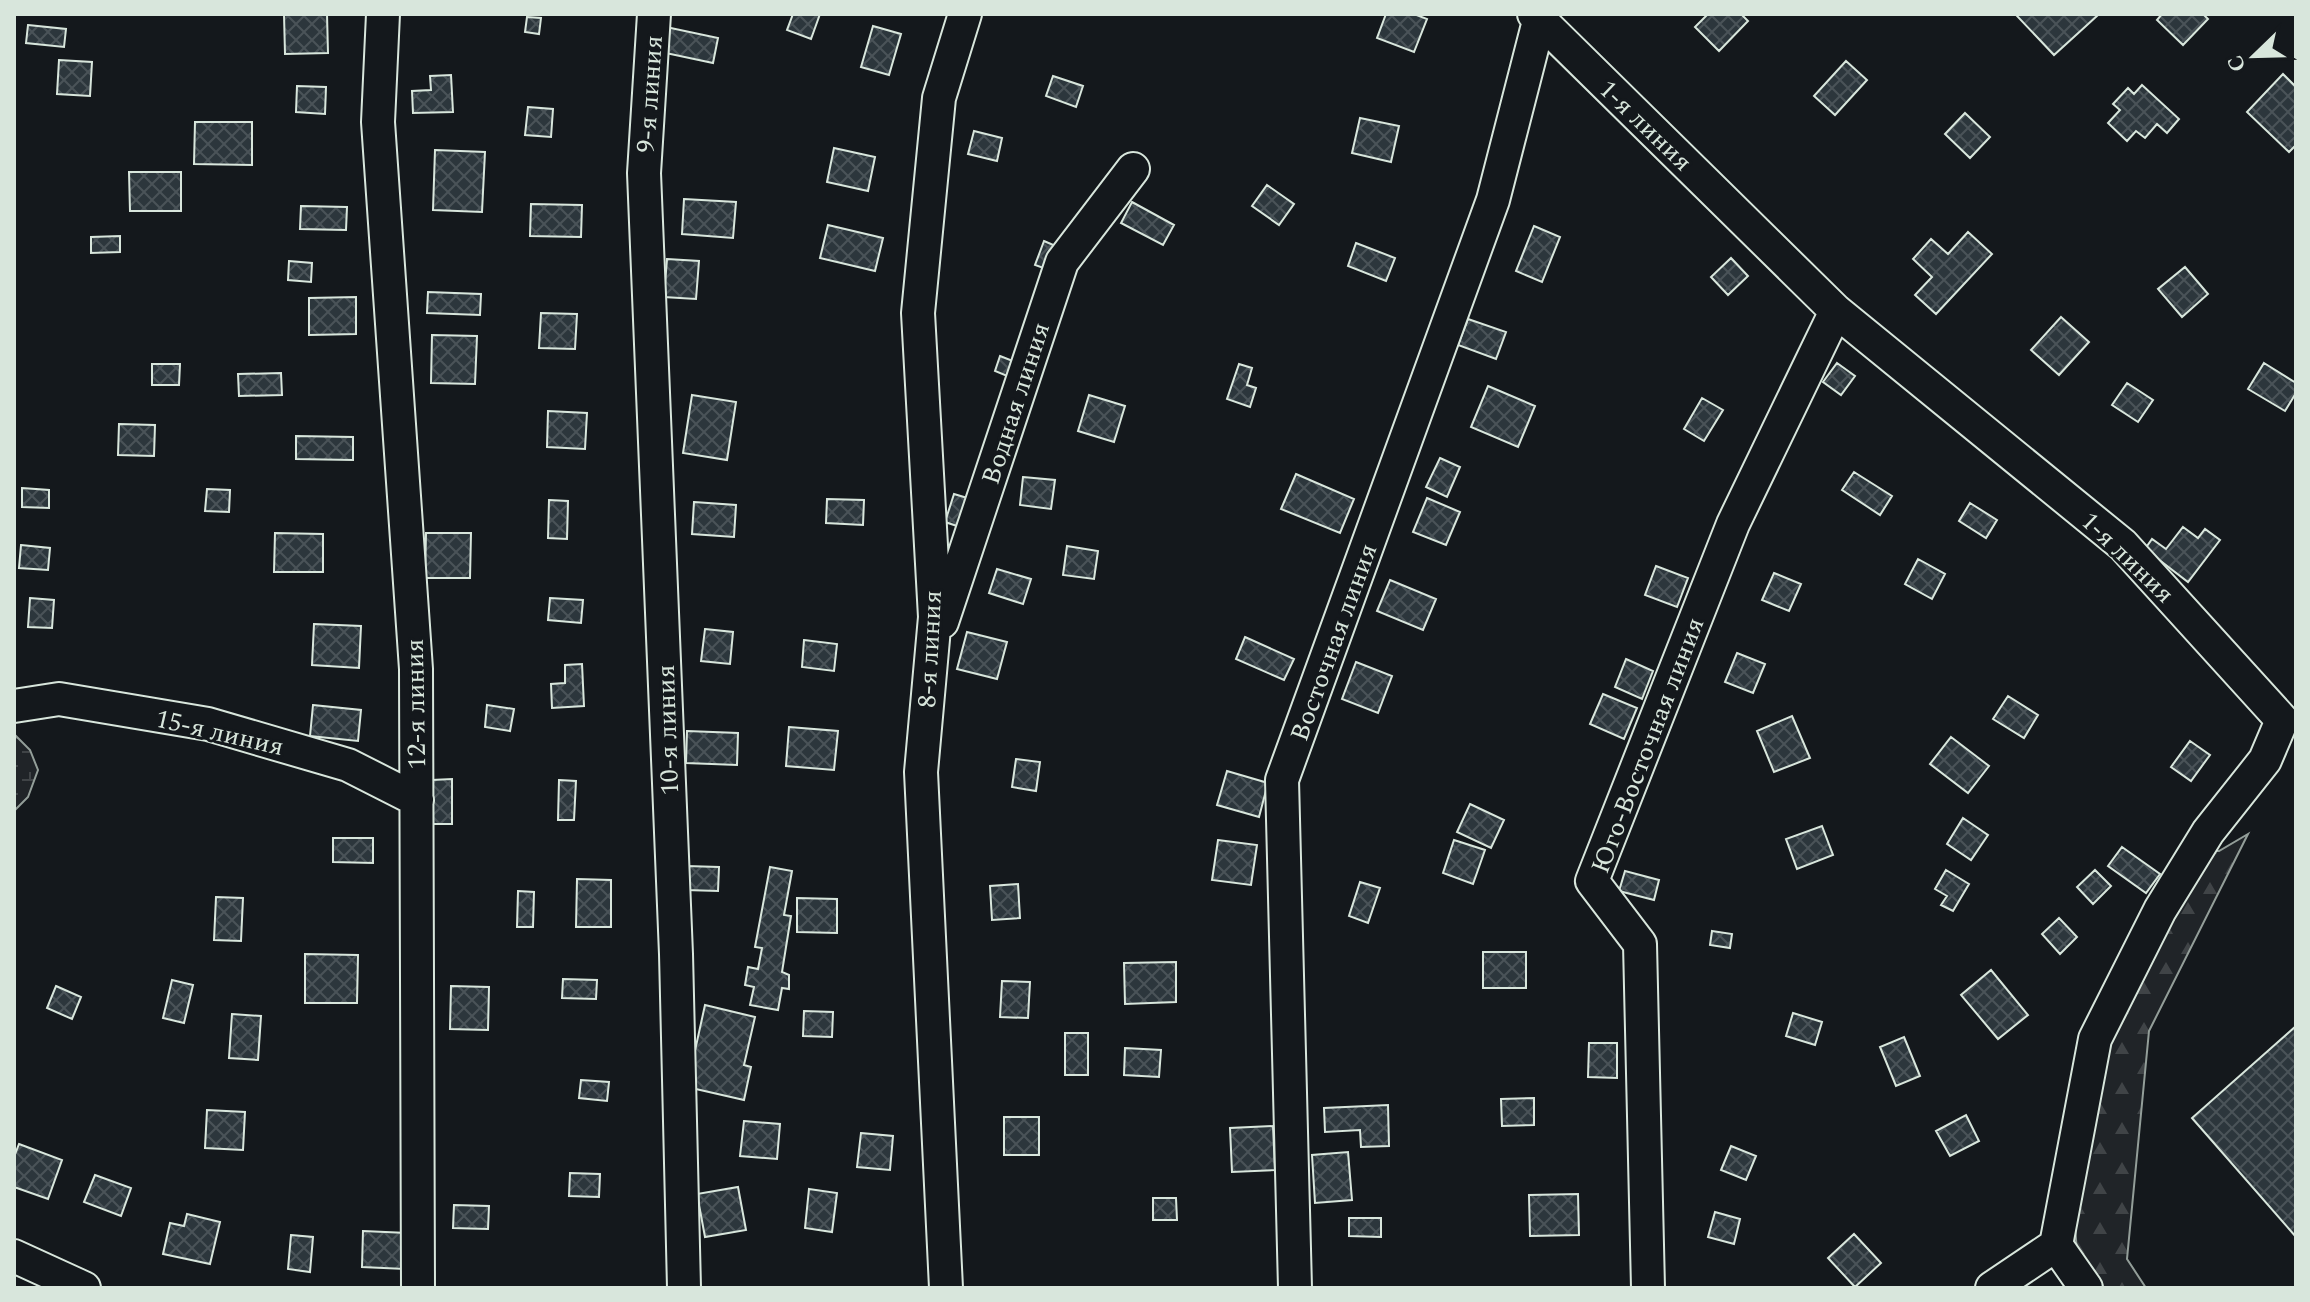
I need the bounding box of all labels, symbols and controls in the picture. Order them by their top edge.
north arrow [2214,16,2294,96]
street label: 9-я линия [626,34,674,154]
text: С [2219,50,2255,77]
street label: 1-я линия [1589,70,1702,181]
street label: Водная линия [971,317,1061,490]
street label: 1-я линия [2071,502,2184,613]
street label: Восточная линия [1280,538,1388,747]
street label: 8-я линия [907,589,953,709]
street label: Юго-Восточная линия [1581,611,1715,879]
street label: 12-я линия [395,638,437,770]
street label: 10-я линия [646,664,690,796]
street label: 15-я линия [152,699,288,767]

